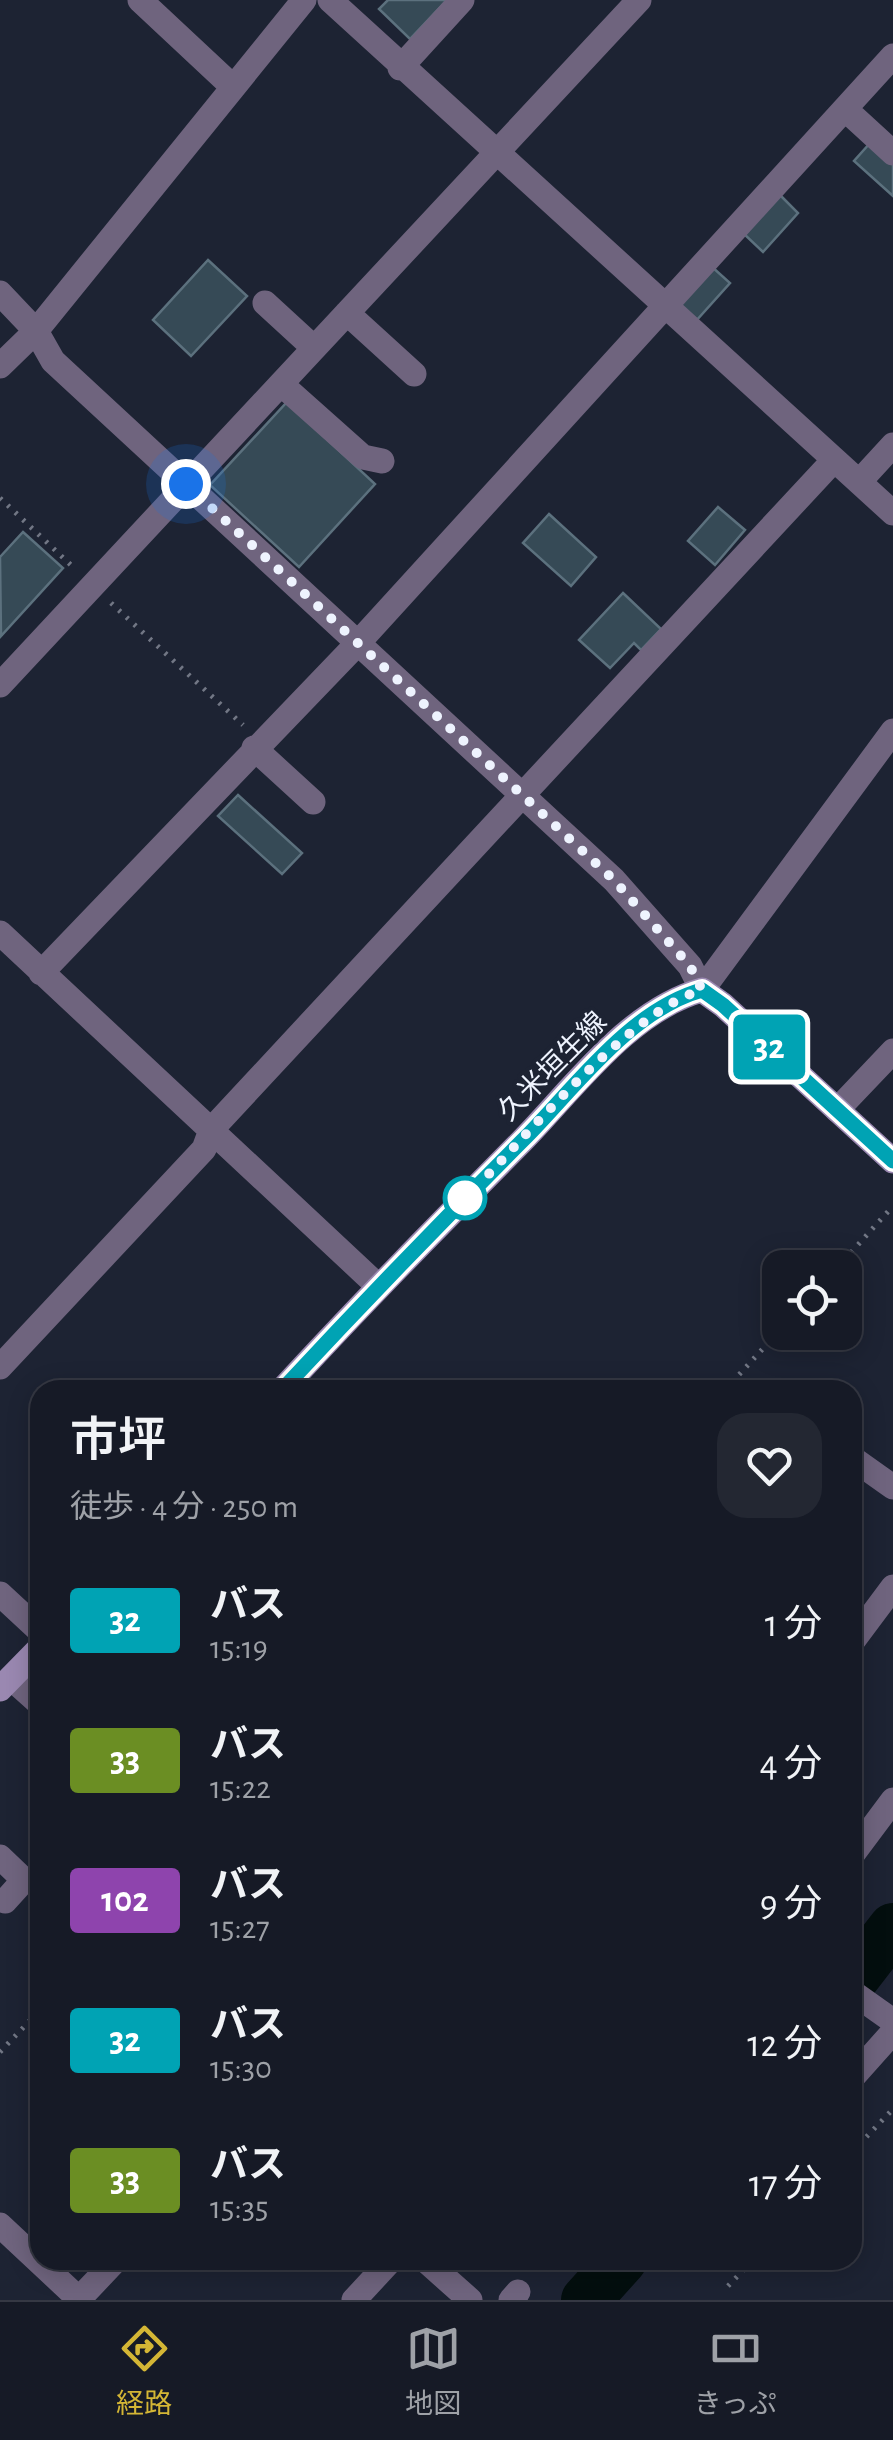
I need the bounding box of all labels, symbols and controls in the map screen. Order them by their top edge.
your location [161,459,211,509]
street label: 久米垣生線 [492,1006,612,1126]
line badge: 32 [724,1014,814,1080]
text: 32 [753,1030,785,1065]
unlabelled marker [444,1177,486,1219]
map controls [762,1250,862,1350]
button: locate [762,1250,862,1350]
button: heart [717,1413,822,1518]
text: 市坪 [70,1418,166,1466]
text: 徒歩 · 4 分 · 250 m [70,1491,298,1523]
text: バス [210,1587,286,1625]
text: 32 [109,1603,141,1638]
text: 1 分 [765,1606,822,1644]
text: 15:19 [210,1632,268,1664]
text: バス [210,1727,286,1765]
text: 33 [110,1743,140,1778]
text: 4 分 [759,1746,822,1784]
text: 15:22 [210,1772,271,1804]
text: バス [210,1867,286,1905]
text: 102 [101,1883,149,1918]
text: 9 分 [760,1886,822,1924]
text: 15:27 [210,1912,270,1944]
text: バス [210,2007,286,2045]
text: 32 [109,2023,141,2058]
text: 12 分 [747,2026,822,2064]
text: 15:30 [210,2052,272,2084]
text: バス [210,2147,286,2185]
text: 33 [110,2163,140,2198]
text: 17 分 [749,2166,822,2204]
text: 15:35 [210,2192,268,2224]
tab: 経路 [116,2321,172,2422]
tab: 地図 [405,2321,461,2422]
tab: きっぷ [694,2321,777,2422]

